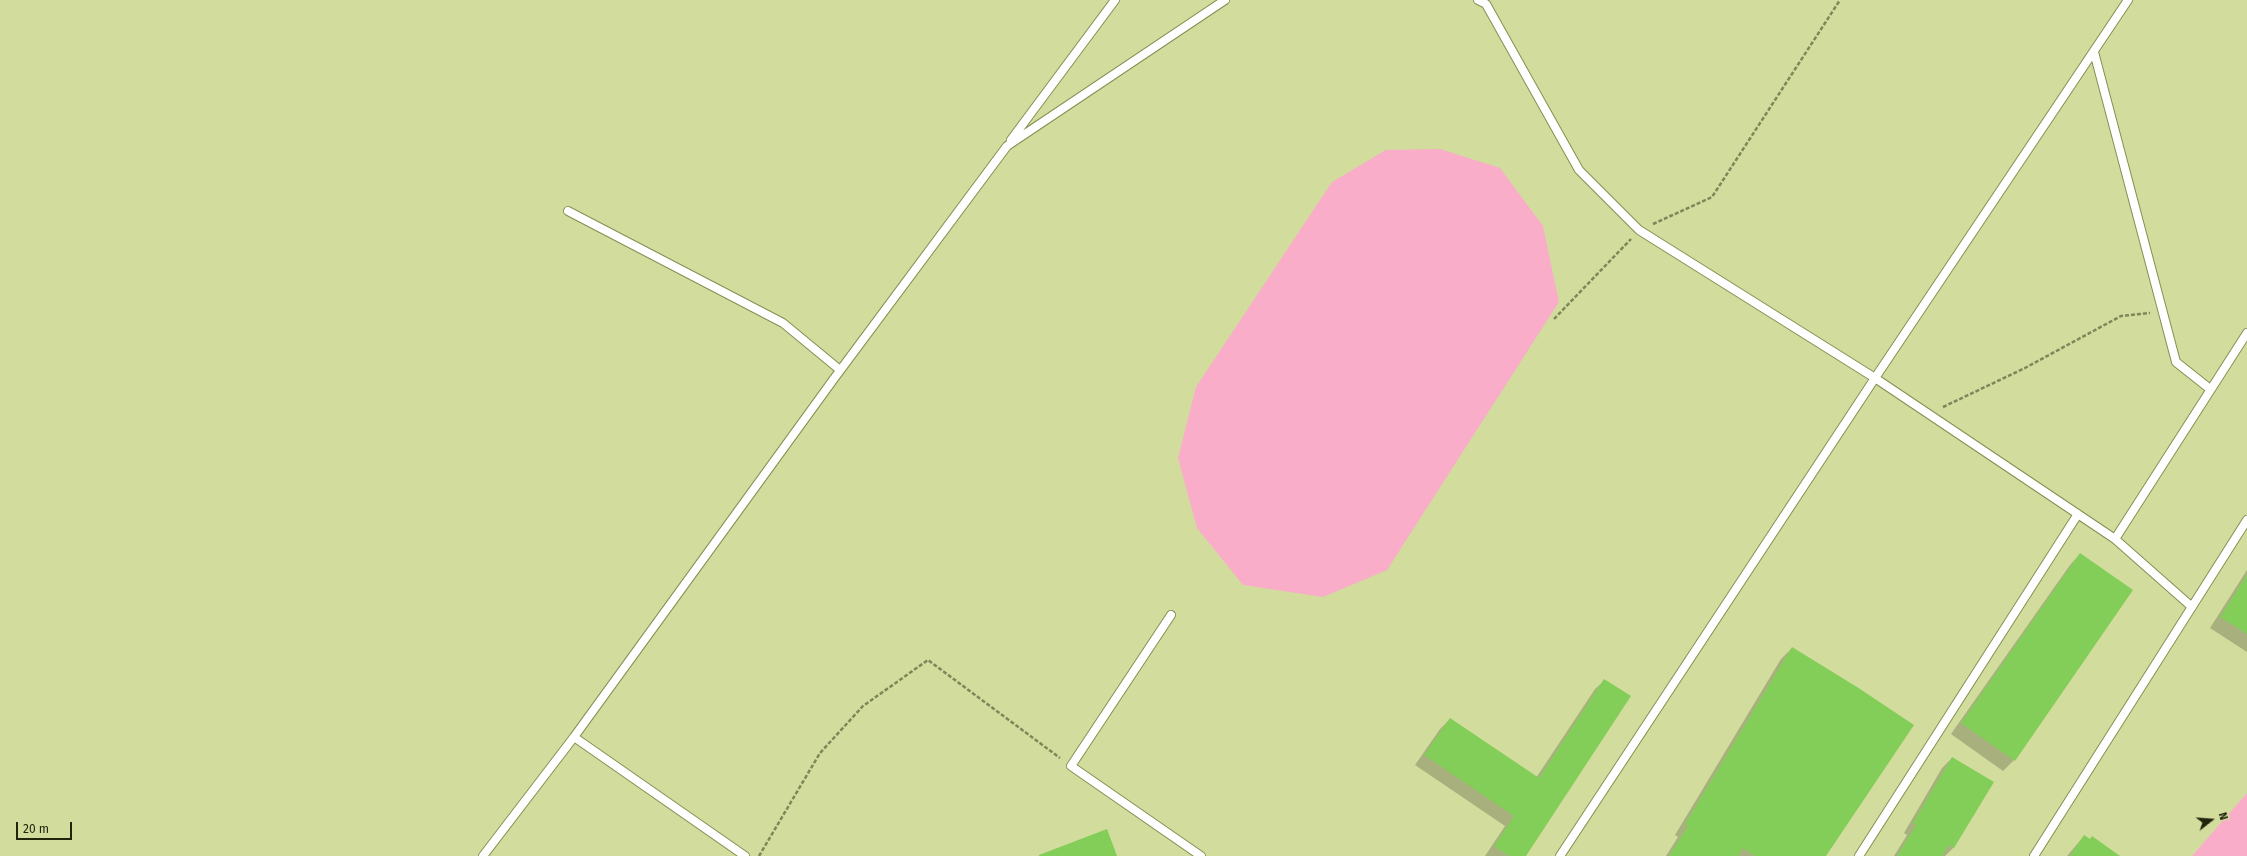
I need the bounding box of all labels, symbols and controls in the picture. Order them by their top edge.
north arrow [2191,800,2231,840]
text: N [2216,811,2230,822]
scale bar [18,814,74,840]
text: 20 m [23,822,49,836]

